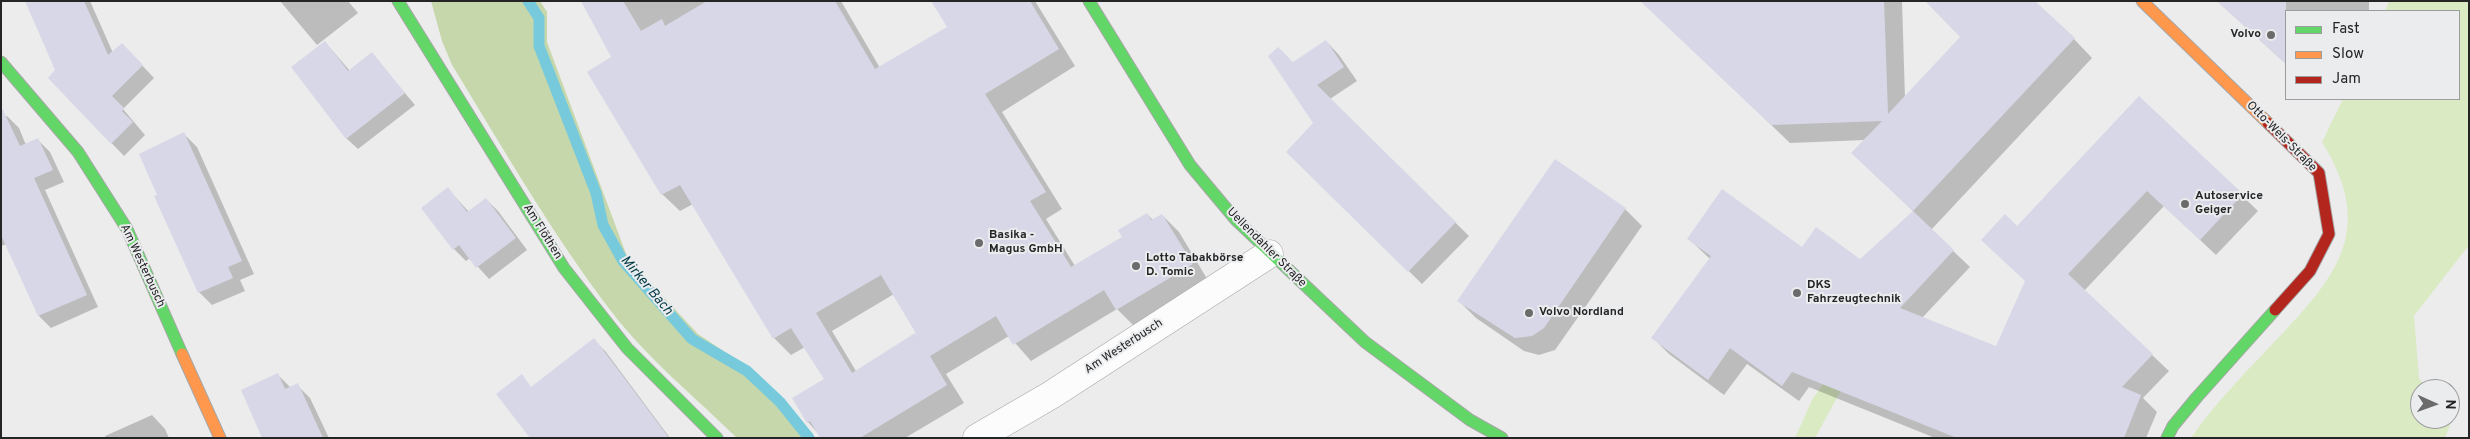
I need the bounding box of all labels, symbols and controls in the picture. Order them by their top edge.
legend [2285,10,2460,100]
text: Fast [2332,20,2360,39]
place label: Volvo [2230,28,2261,42]
marker: Volvo [2265,29,2277,41]
text: Slow [2332,45,2364,64]
text: Jam [2332,70,2361,89]
street label: Otto-Wels-Straße [2243,99,2319,175]
place label: Autoservice Geiger [2195,190,2263,218]
marker: Autoservice Geiger [2179,198,2191,210]
street label: Am Flöthen [519,202,565,262]
street label: Uellendahler Straße [1223,205,1309,291]
street label: Am Westerbusch [116,222,168,310]
place label: Basika - Magus GmbH [989,229,1063,257]
marker: Basika - Magus GmbH [973,237,985,249]
place label: Lotto Tabakbörse D. Tomic [1146,252,1243,280]
water label: Mirker Bach [616,253,676,319]
marker: Lotto Tabakbörse D. Tomic [1130,260,1142,272]
place label: DKS Fahrzeugtechnik [1807,279,1901,307]
marker: DKS Fahrzeugtechnik [1791,287,1803,299]
place label: Volvo Nordland [1539,306,1624,320]
marker: Volvo Nordland [1523,307,1535,319]
street label: Am Westerbusch [1082,316,1166,378]
north arrow [2410,379,2460,429]
text: N [2441,399,2458,410]

